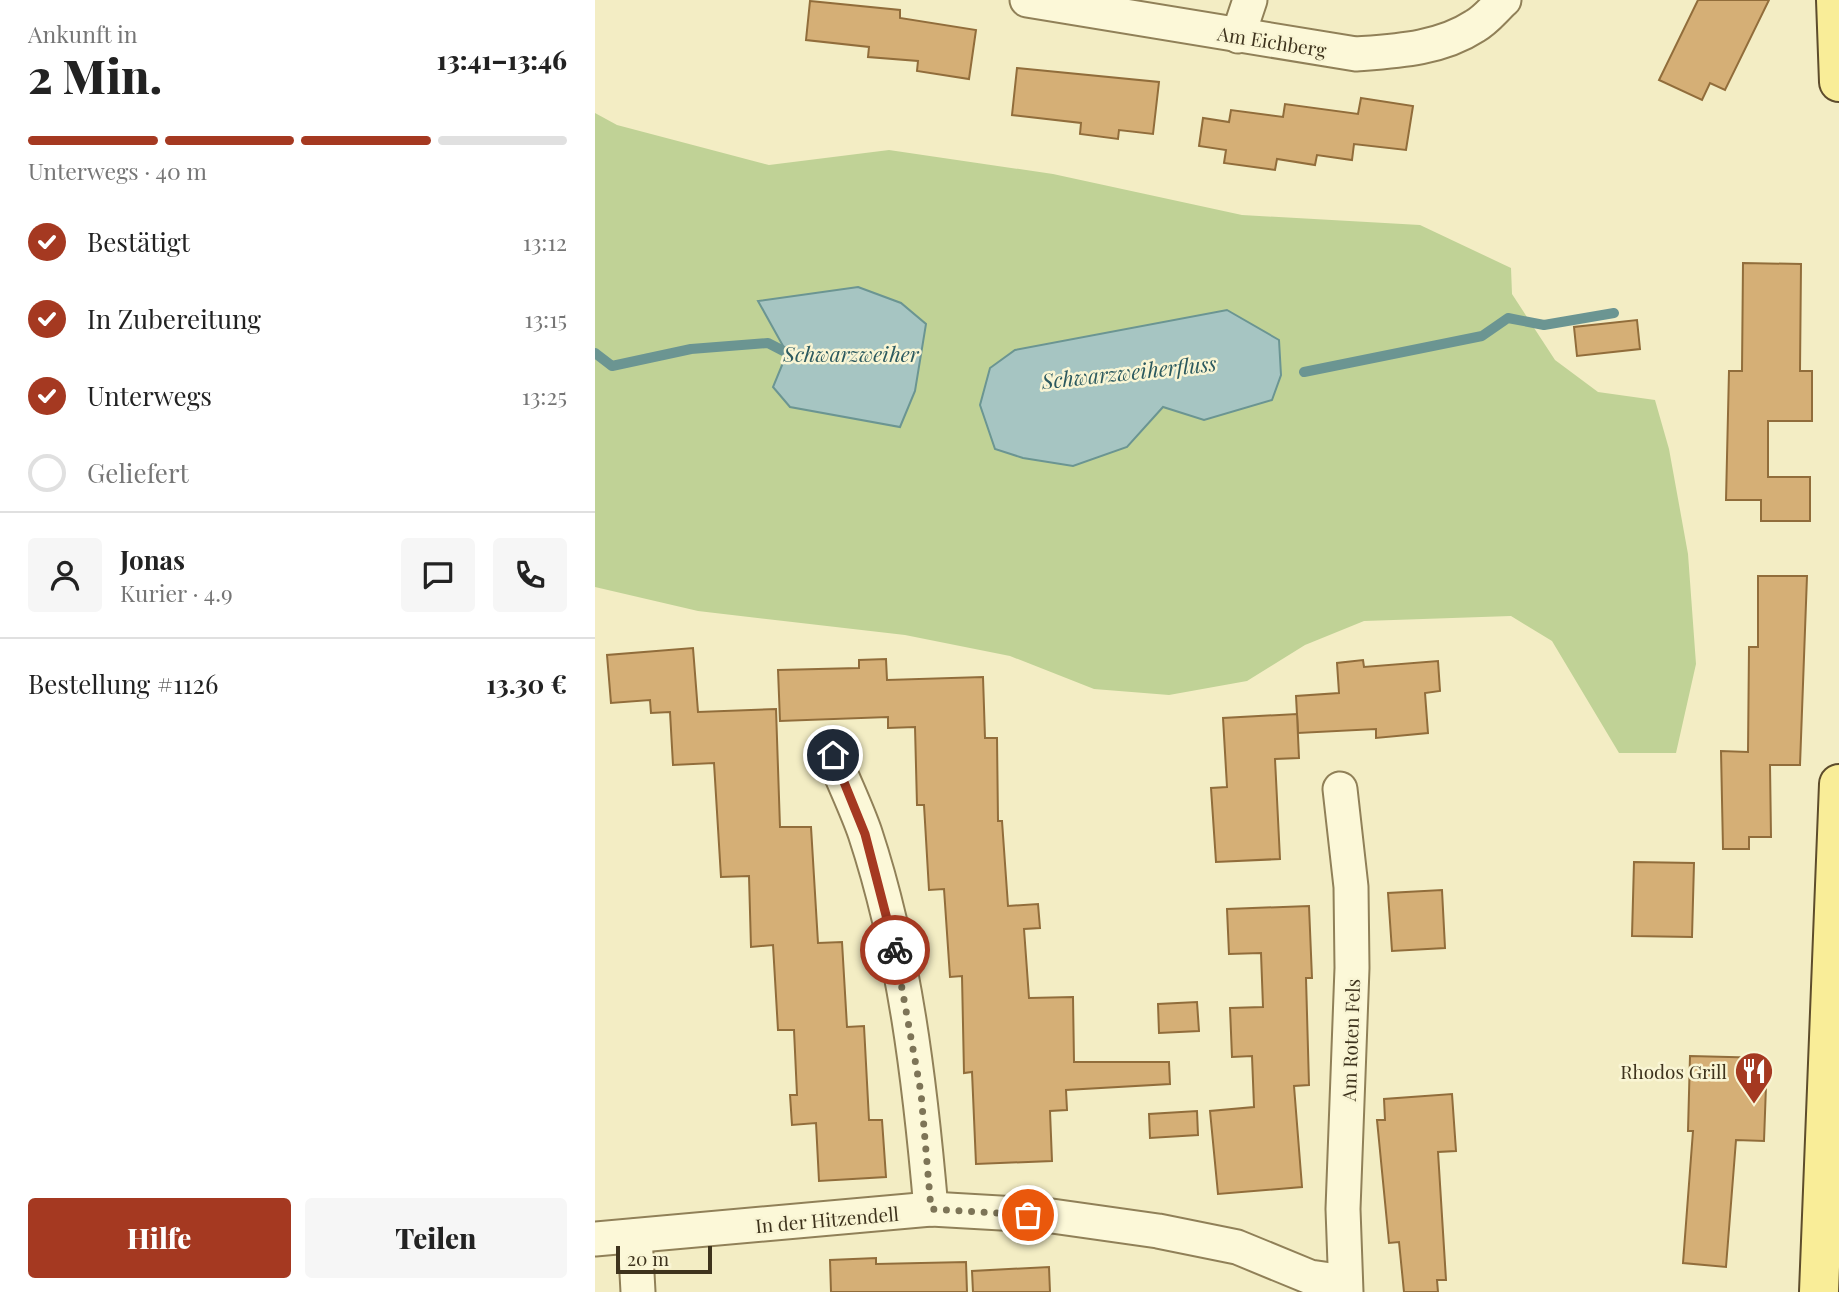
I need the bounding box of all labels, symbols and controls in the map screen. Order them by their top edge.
text: Ankunft in [28,18,138,49]
street label: Am Eichberg [1215,19,1328,62]
text: 13:41–13:46 [437,42,567,77]
text: 2 Min. [28,44,162,106]
text: Unterwegs · 40 m [28,155,207,186]
icon: check [28,223,66,261]
text: Bestätigt [87,224,190,259]
text: 13:12 [523,226,567,257]
icon: check [28,300,66,338]
text: In Zubereitung [87,301,261,336]
text: 13:15 [525,303,567,334]
water label: Schwarzweiher [782,339,920,367]
water label: Schwarzweiherfluss [1039,348,1218,394]
icon: check [28,377,66,415]
text: Unterwegs [87,378,212,413]
text: 13:25 [522,380,567,411]
text: Geliefert [87,455,189,490]
button: person [28,538,102,612]
button: chat [401,538,475,612]
button: phone [493,538,567,612]
text: Jonas [120,542,185,577]
text: Kurier · 4.9 [120,577,233,608]
text: Bestellung #1126 [28,666,218,701]
text: 13.30 € [486,666,567,701]
pin [803,725,863,785]
icon: home [814,736,852,774]
courier [860,915,930,985]
icon: bike [876,931,914,969]
street label: Am Roten Fels [1335,978,1365,1103]
restaurant icon: Rhodos Grill [1733,1050,1775,1105]
place label: Rhodos Grill [1620,1058,1728,1084]
pin [998,1185,1058,1245]
icon: bag [1009,1196,1047,1234]
button: Hilfe [28,1198,291,1278]
button: Teilen [305,1198,567,1278]
street label: In der Hitzendell [754,1200,900,1238]
scale bar [616,1243,712,1275]
text: 20 m [627,1245,669,1271]

